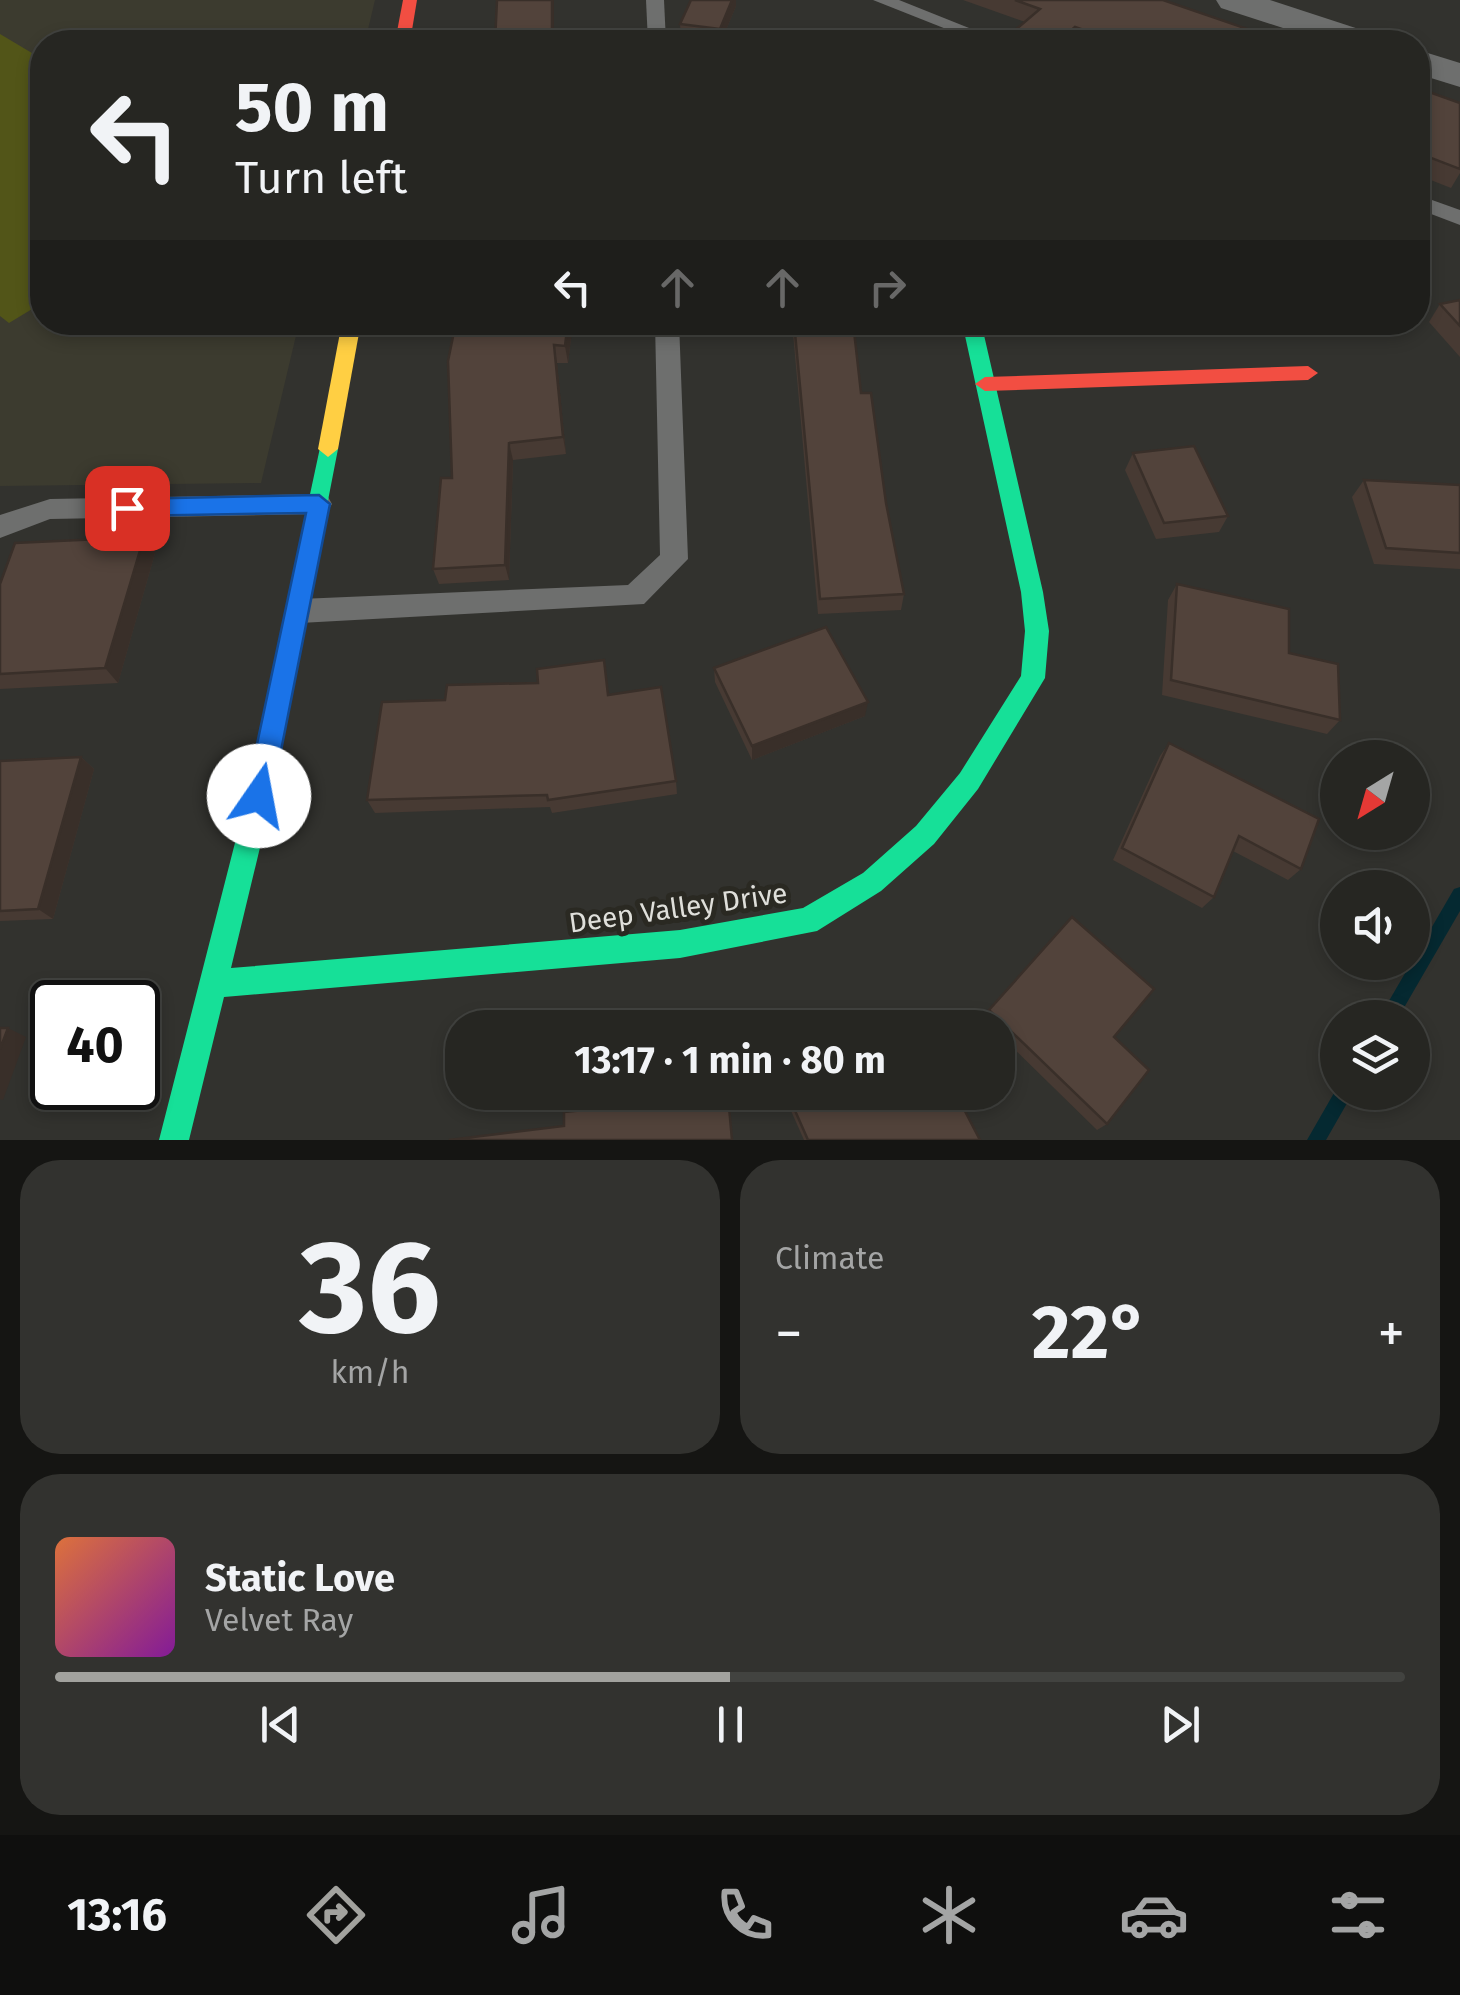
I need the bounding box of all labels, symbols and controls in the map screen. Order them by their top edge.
text: 50 m [235,66,389,150]
icon: left [70,70,200,200]
text: Turn left [235,151,407,205]
icon: left [545,260,600,315]
icon: ahead [650,260,705,315]
icon: ahead [755,260,810,315]
icon: right [860,260,915,315]
pin [85,466,170,551]
icon: arrive [100,481,155,536]
north arrow [1320,740,1430,850]
map controls [1320,740,1430,1110]
position arrow [207,744,311,848]
button: sound [1320,870,1430,980]
street label: Deep Valley Drive [567,876,789,940]
speed limit sign: 40 [30,980,160,1110]
button: layers [1320,1000,1430,1110]
text: 13:17 · 1 min · 80 m [574,1037,886,1083]
text: 36 [300,1210,440,1366]
text: Climate [775,1239,884,1277]
text: 22° [1032,1288,1148,1378]
text: − [775,1301,803,1367]
text: + [1378,1301,1405,1367]
text: km/h [330,1353,410,1391]
text: Static Love [205,1555,395,1601]
text: Velvet Ray [205,1601,353,1639]
icon: previous [253,1697,308,1752]
icon: pause [703,1697,758,1752]
icon: next [1153,1697,1208,1752]
icon: directions [301,1880,371,1950]
icon: music [506,1880,576,1950]
icon: phone [710,1880,780,1950]
icon: climate [914,1880,984,1950]
icon: car [1119,1880,1189,1950]
icon: filters [1323,1880,1393,1950]
text: 13:16 [67,1888,167,1942]

